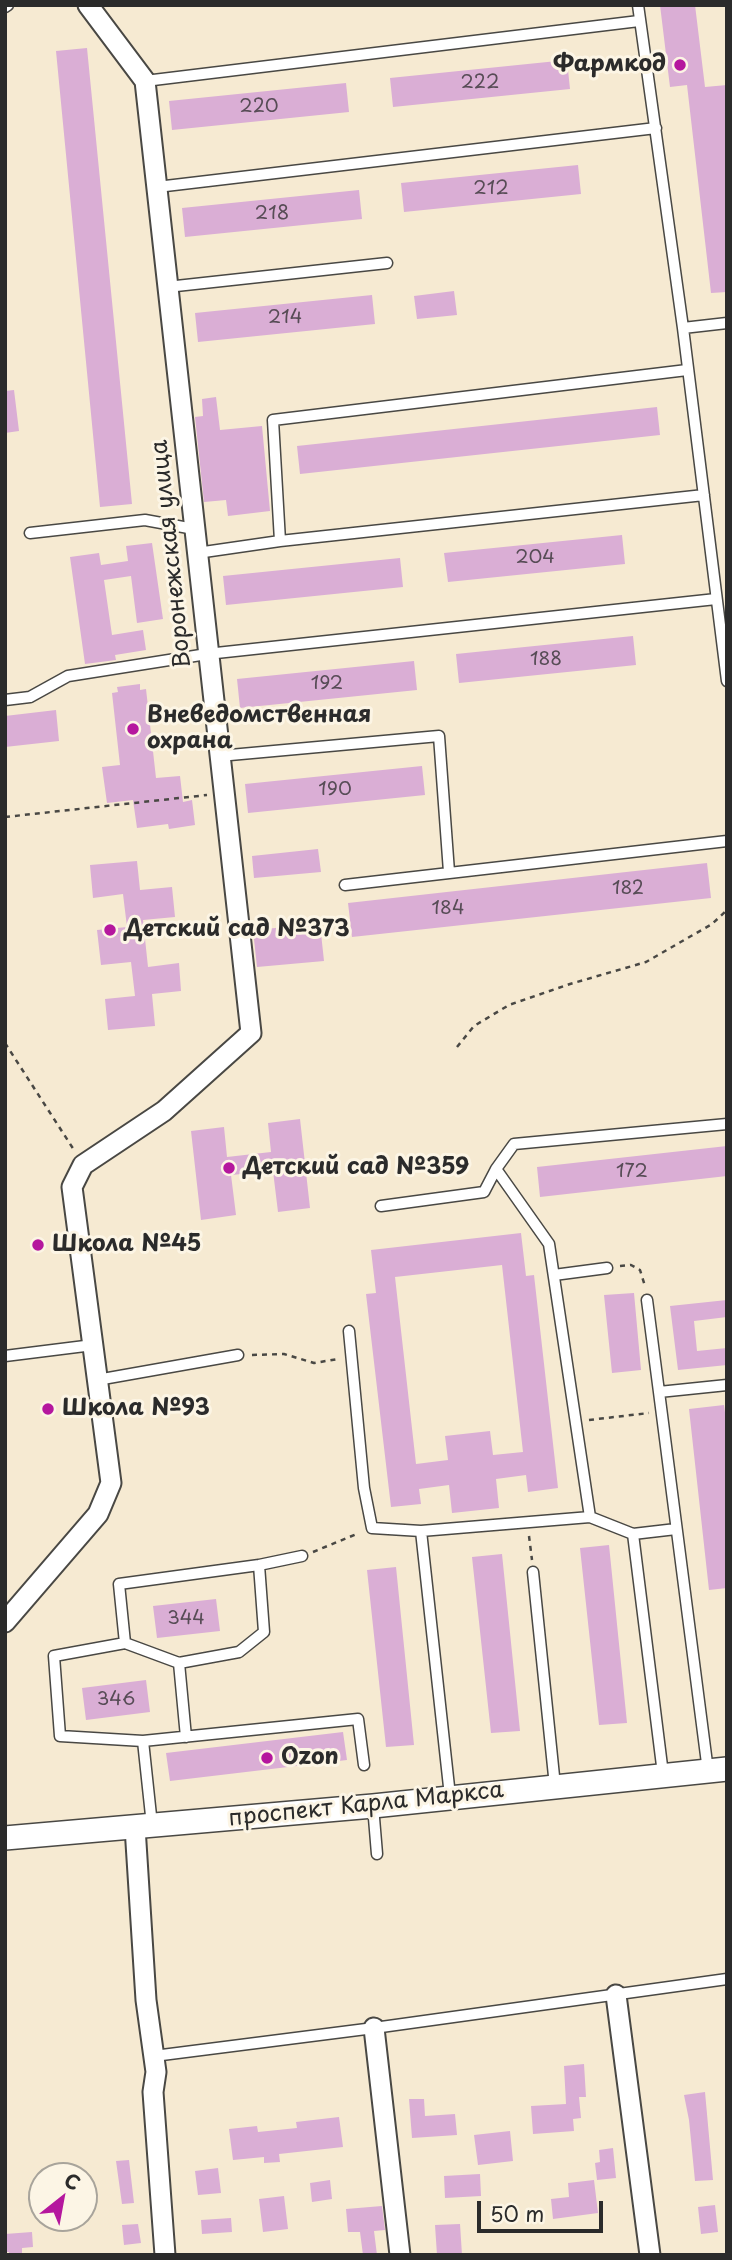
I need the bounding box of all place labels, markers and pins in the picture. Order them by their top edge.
place label: Фармкод [553,51,666,79]
marker: Фармкод [672,57,688,73]
place label: Вневедомственная охрана [147,702,371,756]
marker: Вневедомственная охрана [125,721,141,737]
place label: Детский сад №373 [124,916,350,944]
marker: Детский сад №373 [102,922,118,938]
place label: Детский сад №359 [243,1154,469,1182]
marker: Детский сад №359 [221,1160,237,1176]
place label: Школа №45 [52,1231,202,1259]
marker: Школа №45 [30,1237,46,1253]
place label: Школа №93 [62,1395,210,1423]
marker: Школа №93 [40,1401,56,1417]
place label: Ozon [281,1744,339,1772]
marker: Ozon [259,1750,275,1766]

